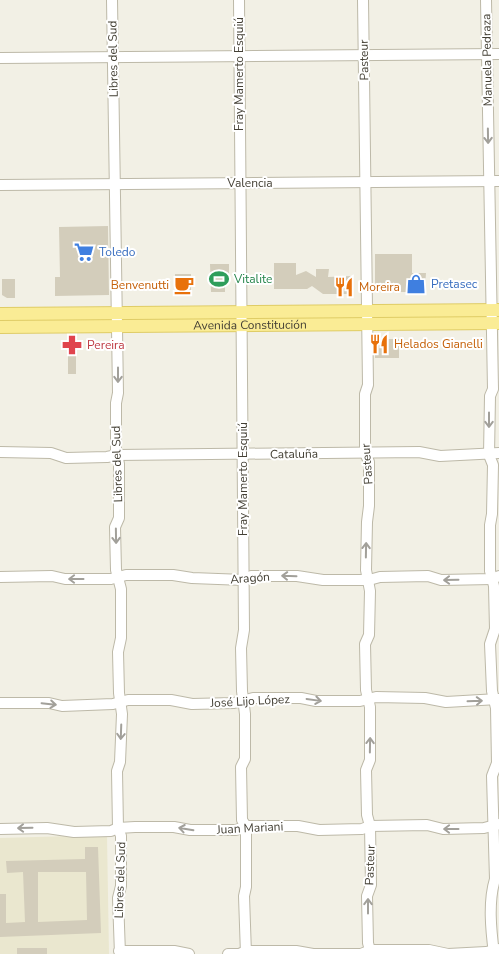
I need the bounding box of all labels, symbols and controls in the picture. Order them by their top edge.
street label: Manuela Pedraza [478,14,496,106]
street label: Fray Mamerto Esquiú [231,17,247,131]
street label: Libres del Sud [104,20,122,98]
street label: Pasteur [356,39,372,81]
one-way arrow [483,128,493,144]
street label: Valencia [226,175,273,191]
supermarket icon: Toledo [73,241,95,263]
place label: Toledo [99,244,136,260]
sports icon: Vitalite [208,268,230,290]
place label: Vitalite [233,271,272,287]
shop icon: Pretasec [405,273,427,295]
cafe icon: Benvenutti [173,274,195,296]
restaurant icon: Moreira [333,276,355,298]
place label: Pretasec [431,276,478,292]
place label: Benvenutti [111,277,169,293]
place label: Moreira [359,279,400,295]
street label: Avenida Constitución [193,317,307,333]
restaurant icon: Helados Gianelli [368,333,390,355]
pharmacy icon: Pereira [61,334,83,356]
place label: Helados Gianelli [394,336,483,352]
place label: Pereira [87,337,125,353]
one-way arrow [113,366,123,382]
one-way arrow [484,412,494,428]
street label: Fray Mamerto Esquiú [235,422,251,536]
street label: Libres del Sud [108,425,126,503]
street label: Pasteur [358,442,376,485]
street label: Cataluña [270,446,318,462]
one-way arrow [111,528,120,544]
one-way arrow [361,542,371,558]
street label: Aragón [230,569,270,587]
one-way arrow [282,572,298,581]
one-way arrow [69,574,85,584]
one-way arrow [443,575,459,584]
street label: José Lijo López [209,691,291,711]
one-way arrow [306,695,322,705]
one-way arrow [467,697,483,706]
one-way arrow [40,699,56,709]
one-way arrow [117,724,126,740]
one-way arrow [365,738,375,754]
street label: Juan Mariani [215,818,284,838]
one-way arrow [17,823,33,833]
one-way arrow [178,823,194,833]
one-way arrow [443,824,459,833]
street label: Libres del Sud [111,841,129,919]
street label: Pasteur [361,844,379,886]
one-way arrow [363,898,373,914]

